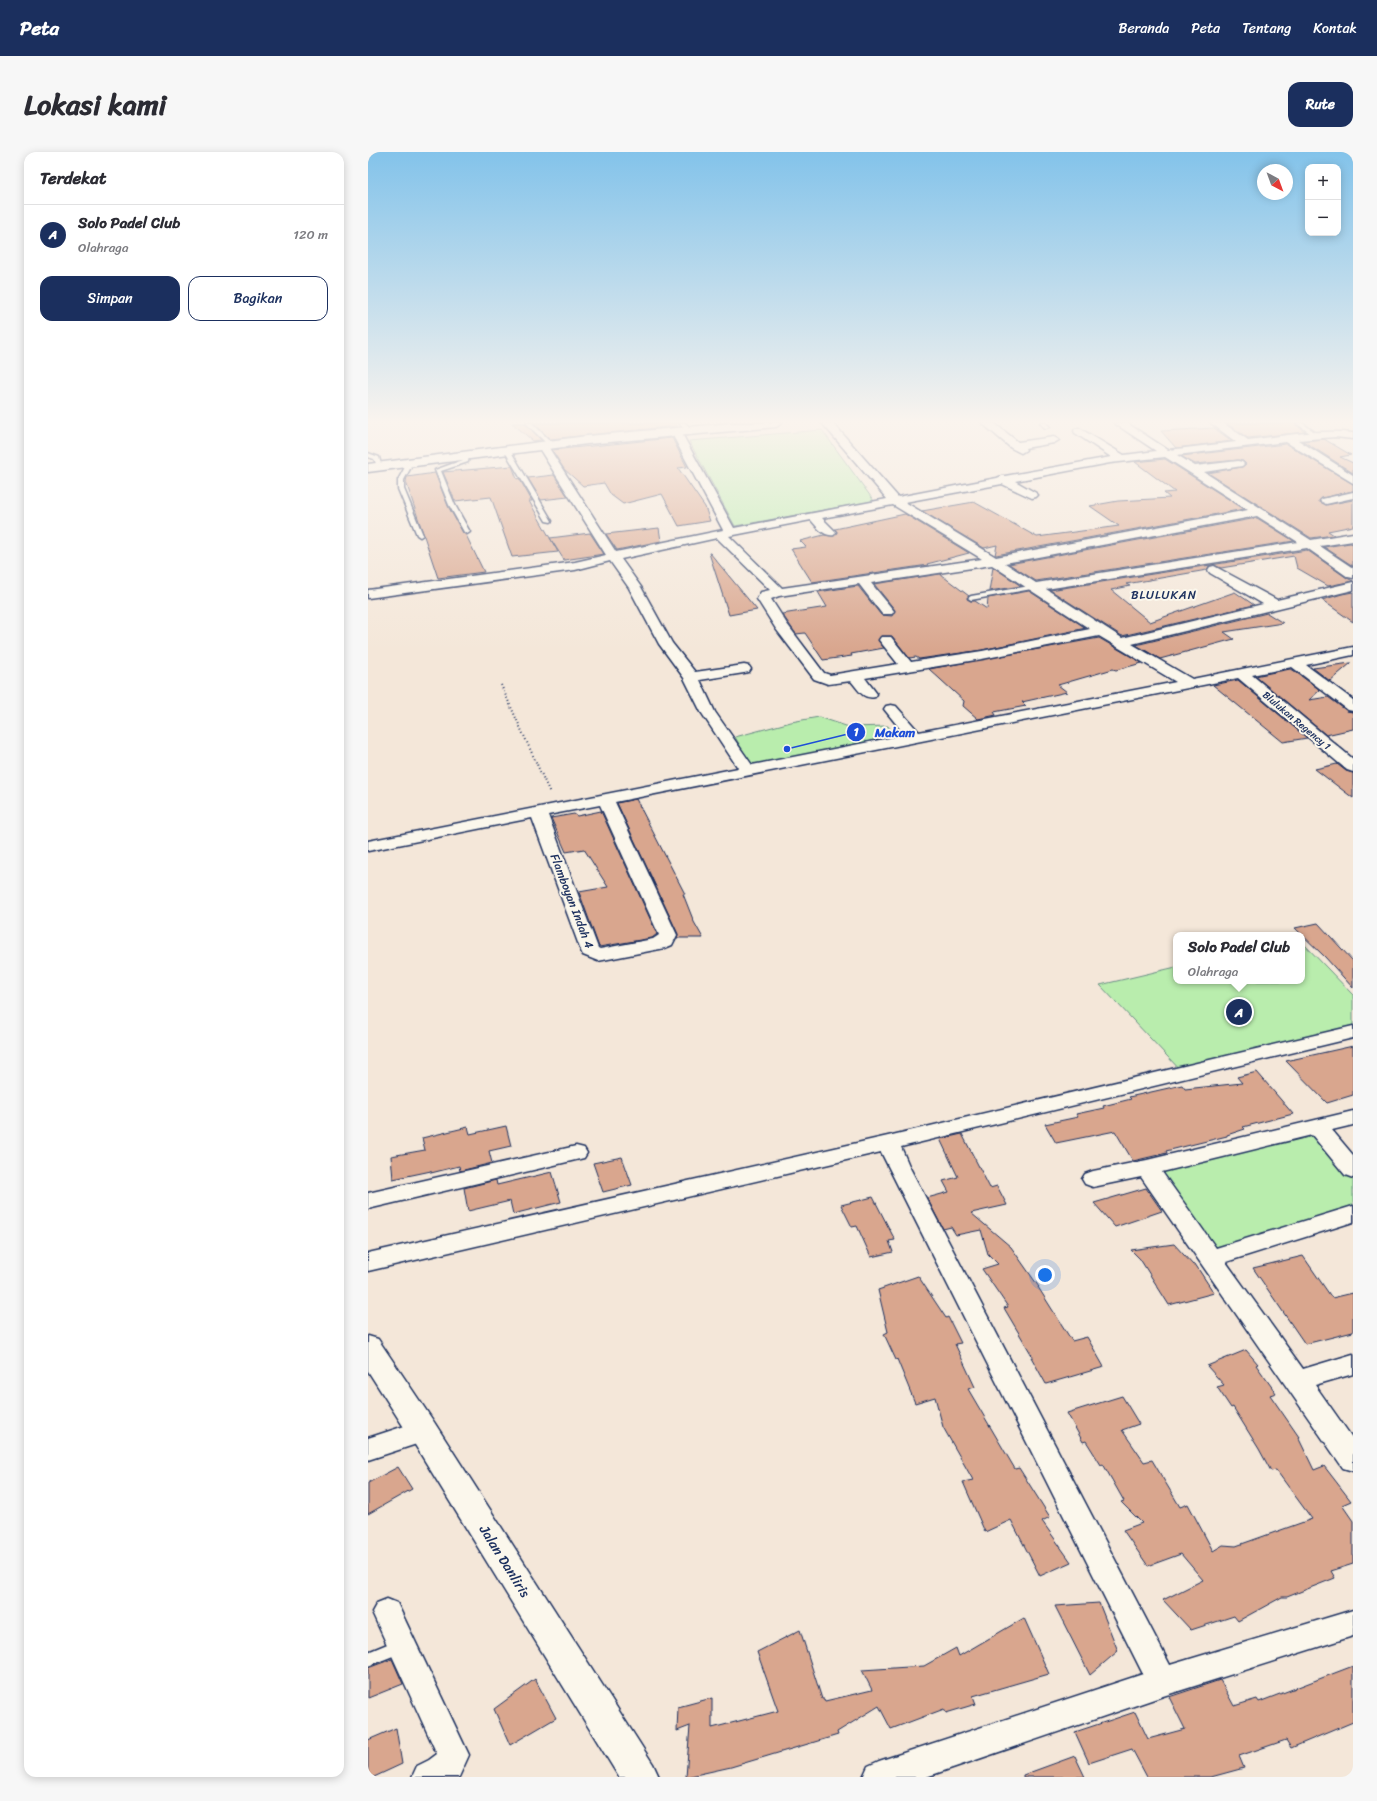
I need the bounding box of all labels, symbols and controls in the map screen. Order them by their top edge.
text: Peta [20,12,59,45]
text: Beranda [1119,16,1169,41]
text: Peta [1191,16,1220,41]
text: Tentang [1242,16,1291,41]
text: Kontak [1313,16,1357,41]
text: Lokasi kami [24,80,166,129]
button: Rute [1288,82,1353,127]
text: Terdekat [40,163,106,193]
north arrow [1257,164,1293,200]
map controls [1305,164,1341,236]
button: + [1305,164,1341,200]
button: − [1305,200,1341,236]
text: Solo Padel Club [78,210,180,236]
text: A [49,223,57,246]
text: 120 m [293,223,328,246]
text: Olahraga [78,236,128,259]
button: Simpan [40,276,180,321]
button: Bagikan [188,276,328,321]
district label: BLULUKAN [1131,584,1197,606]
street label: Blulukan Regency 1 [1258,687,1335,755]
callout: Makam [846,720,923,745]
text: 1 [853,721,859,743]
text: Makam [874,721,915,744]
street label: Flamboyan Indah 4 [544,850,600,952]
popup [1173,932,1305,984]
text: Solo Padel Club [1188,934,1290,960]
text: Olahraga [1188,960,1238,983]
pin: A [1226,997,1252,1027]
your location [1035,1265,1055,1285]
street label: Jalan Danliris [472,1519,537,1603]

